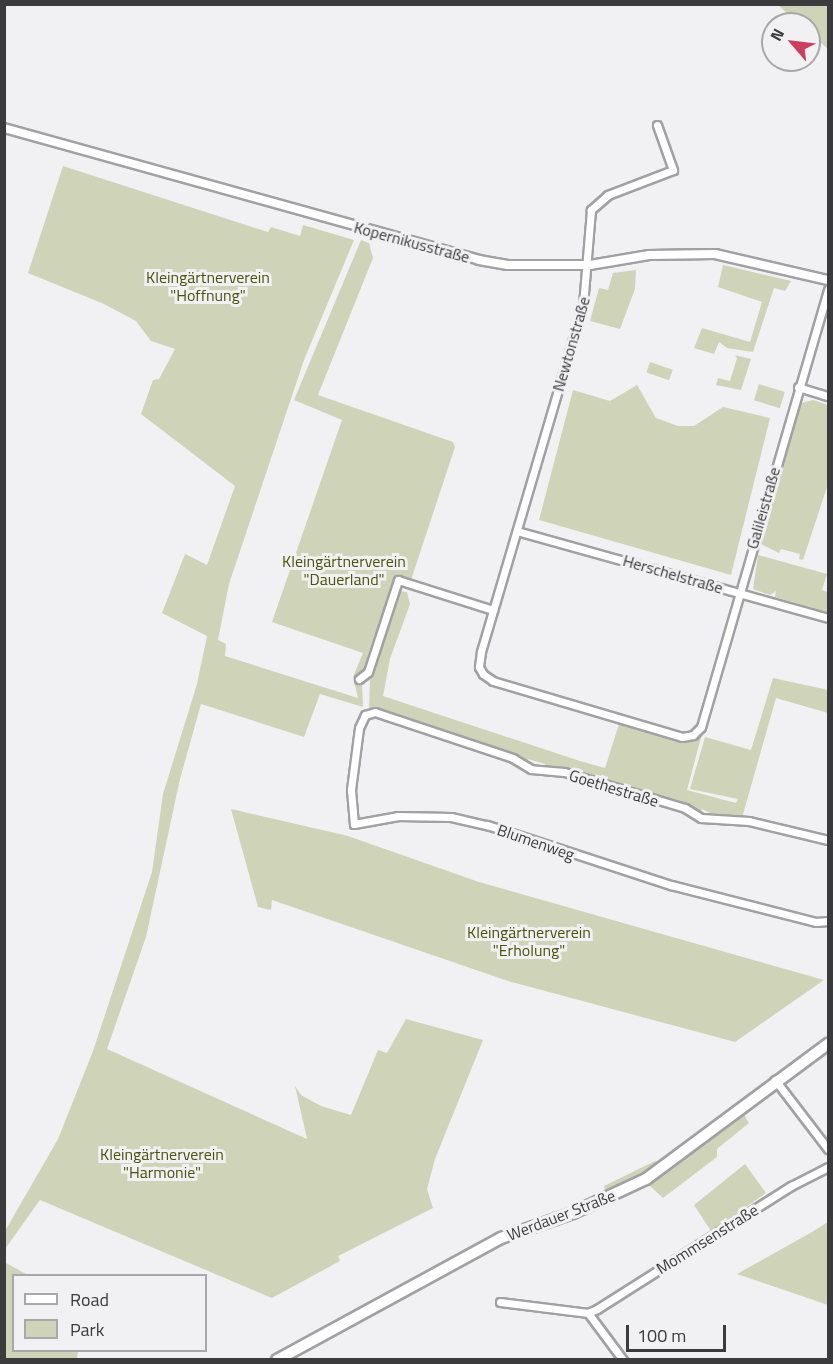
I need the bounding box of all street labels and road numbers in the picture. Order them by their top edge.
street label: Kopernikusstraße [352,217,472,267]
street label: Newtonstraße [548,295,594,393]
street label: Galileistraße [742,465,784,551]
street label: Herschelstraße [621,551,725,597]
street label: Goethestraße [567,765,661,811]
street label: Blumenweg [495,820,577,864]
street label: Werdauer Straße [504,1186,618,1244]
street label: Mommsenstraße [652,1200,762,1278]

